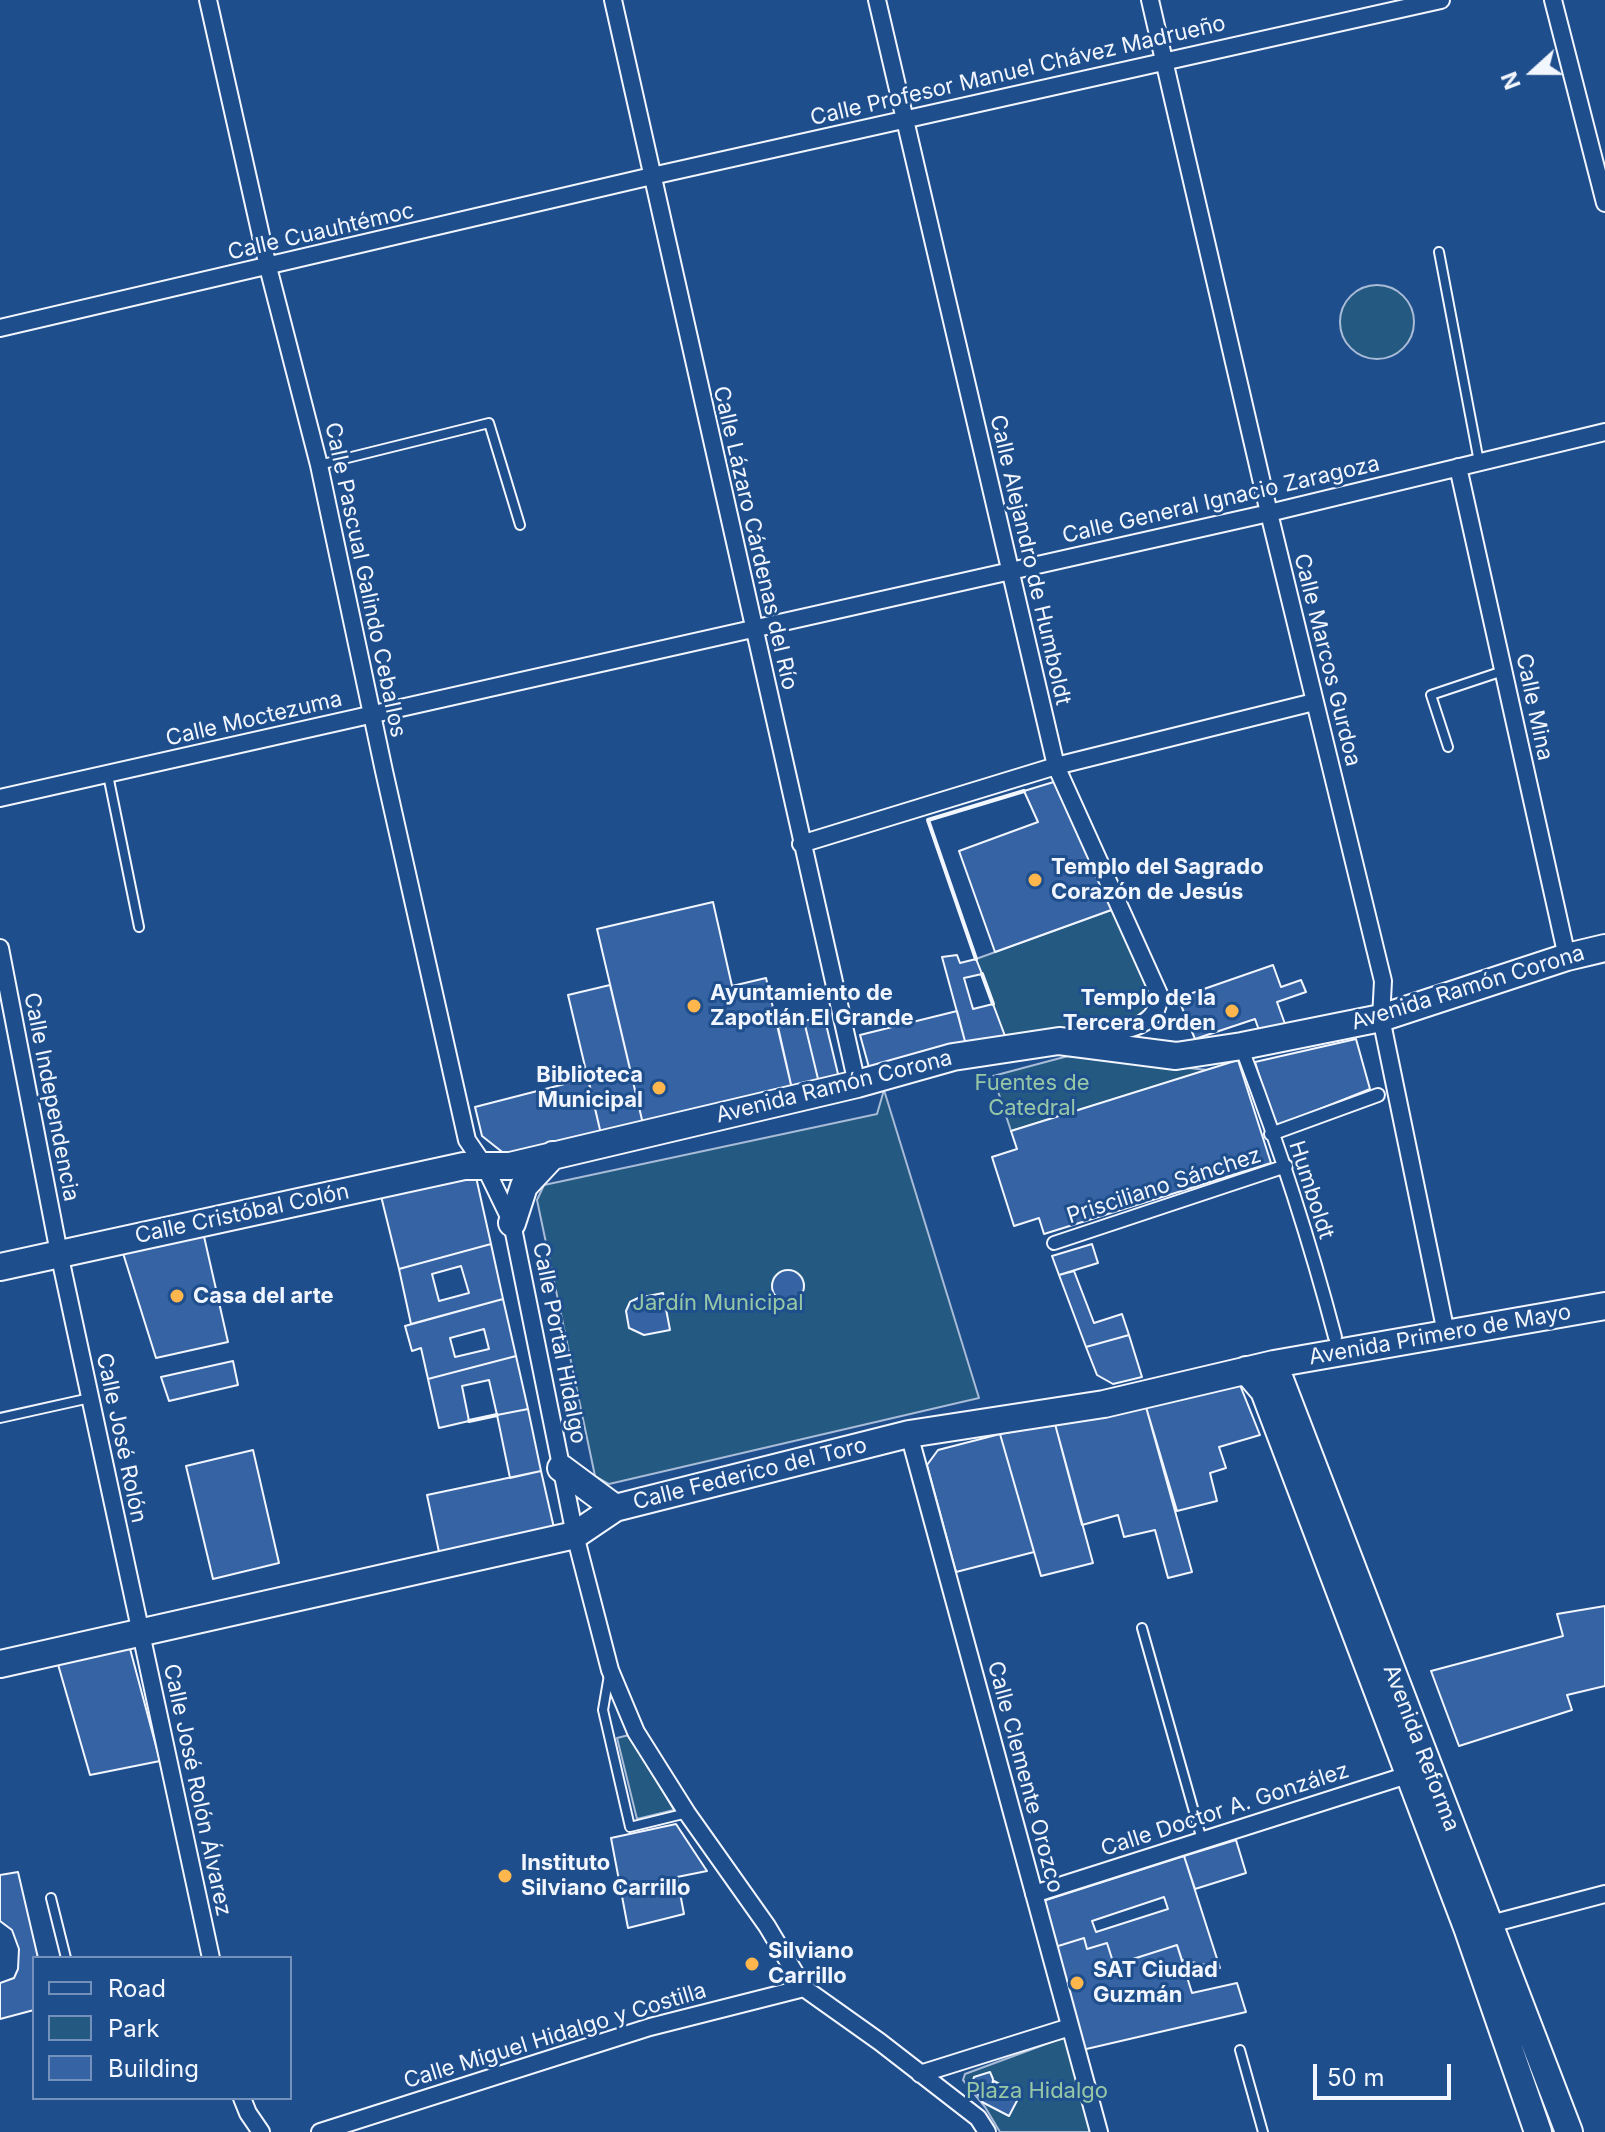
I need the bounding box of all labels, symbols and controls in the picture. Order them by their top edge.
street label: Calle Profesor Manuel Chávez Madrueño [808,10,1228,132]
north arrow [1493,32,1573,112]
text: N [1495,68,1526,93]
street label: Calle Cuauhtémoc [225,198,417,266]
street label: Calle Lázaro Cárdenas del Río [707,384,803,692]
street label: Calle Alejandro de Humboldt [984,412,1076,708]
street label: Calle Pascual Galindo Ceballos [319,420,411,740]
street label: Calle General Ignacio Zaragoza [1060,451,1382,549]
street label: Calle Marcos Gurdoa [1288,551,1366,769]
street label: Calle Mina [1510,651,1558,763]
street label: Calle Moctezuma [163,686,345,752]
place label: Templo del Sagrado Corazón de Jesús [1051,854,1264,906]
marker: Templo del Sagrado Corazón de Jesús [1026,871,1044,889]
street label: Avenida Ramón Corona [1348,940,1588,1036]
place label: Ayuntamiento de Zapotlán El Grande [710,980,914,1032]
place label: Templo de la Tercera Orden [1063,985,1216,1036]
street label: Calle Independencia [18,990,84,1204]
marker: Ayuntamiento de Zapotlán El Grande [685,997,703,1015]
marker: Templo de la Tercera Orden [1223,1002,1241,1020]
street label: Avenida Ramón Corona [713,1045,955,1129]
place label: Biblioteca Municipal [536,1062,643,1114]
park label: Fuentes de Catedral [975,1070,1089,1122]
marker: Biblioteca Municipal [650,1079,668,1097]
street label: Humboldt [1283,1138,1339,1242]
street label: Prisciliano Sánchez [1064,1142,1264,1230]
street label: Calle Cristóbal Colón [133,1178,351,1250]
street label: Calle Portal Hidalgo [527,1240,591,1446]
place label: Casa del arte [193,1283,334,1309]
marker: Casa del arte [168,1287,186,1305]
park label: Jardín Municipal [632,1290,804,1316]
street label: Avenida Primero de Mayo [1307,1299,1573,1371]
street label: Calle José Rolón [90,1351,152,1525]
street label: Calle Federico del Toro [630,1432,870,1516]
street label: Calle Clemente Orozco [981,1658,1069,1896]
street label: Avenida Reforma [1377,1661,1465,1835]
street label: Calle José Rolón Álvarez [157,1662,237,1918]
street label: Calle Doctor A. González [1098,1757,1352,1863]
place label: Instituto Silviano Carrillo [521,1850,691,1902]
marker: Instituto Silviano Carrillo [496,1867,514,1885]
place label: Silviano Carrillo [768,1938,854,1990]
marker: Silviano Carrillo [743,1955,761,1973]
legend [32,1956,292,2100]
place label: SAT Ciudad Guzmán [1093,1957,1218,2008]
text: Road [108,1974,166,2003]
marker: SAT Ciudad Guzmán [1068,1974,1086,1992]
street label: Calle Miguel Hidalgo y Costilla [401,1977,709,2095]
text: Park [108,2014,159,2043]
scale bar [1317,2048,1455,2098]
text: Building [108,2054,199,2083]
text: 50 m [1327,2063,1385,2092]
park label: Plaza Hidalgo [966,2078,1108,2104]

